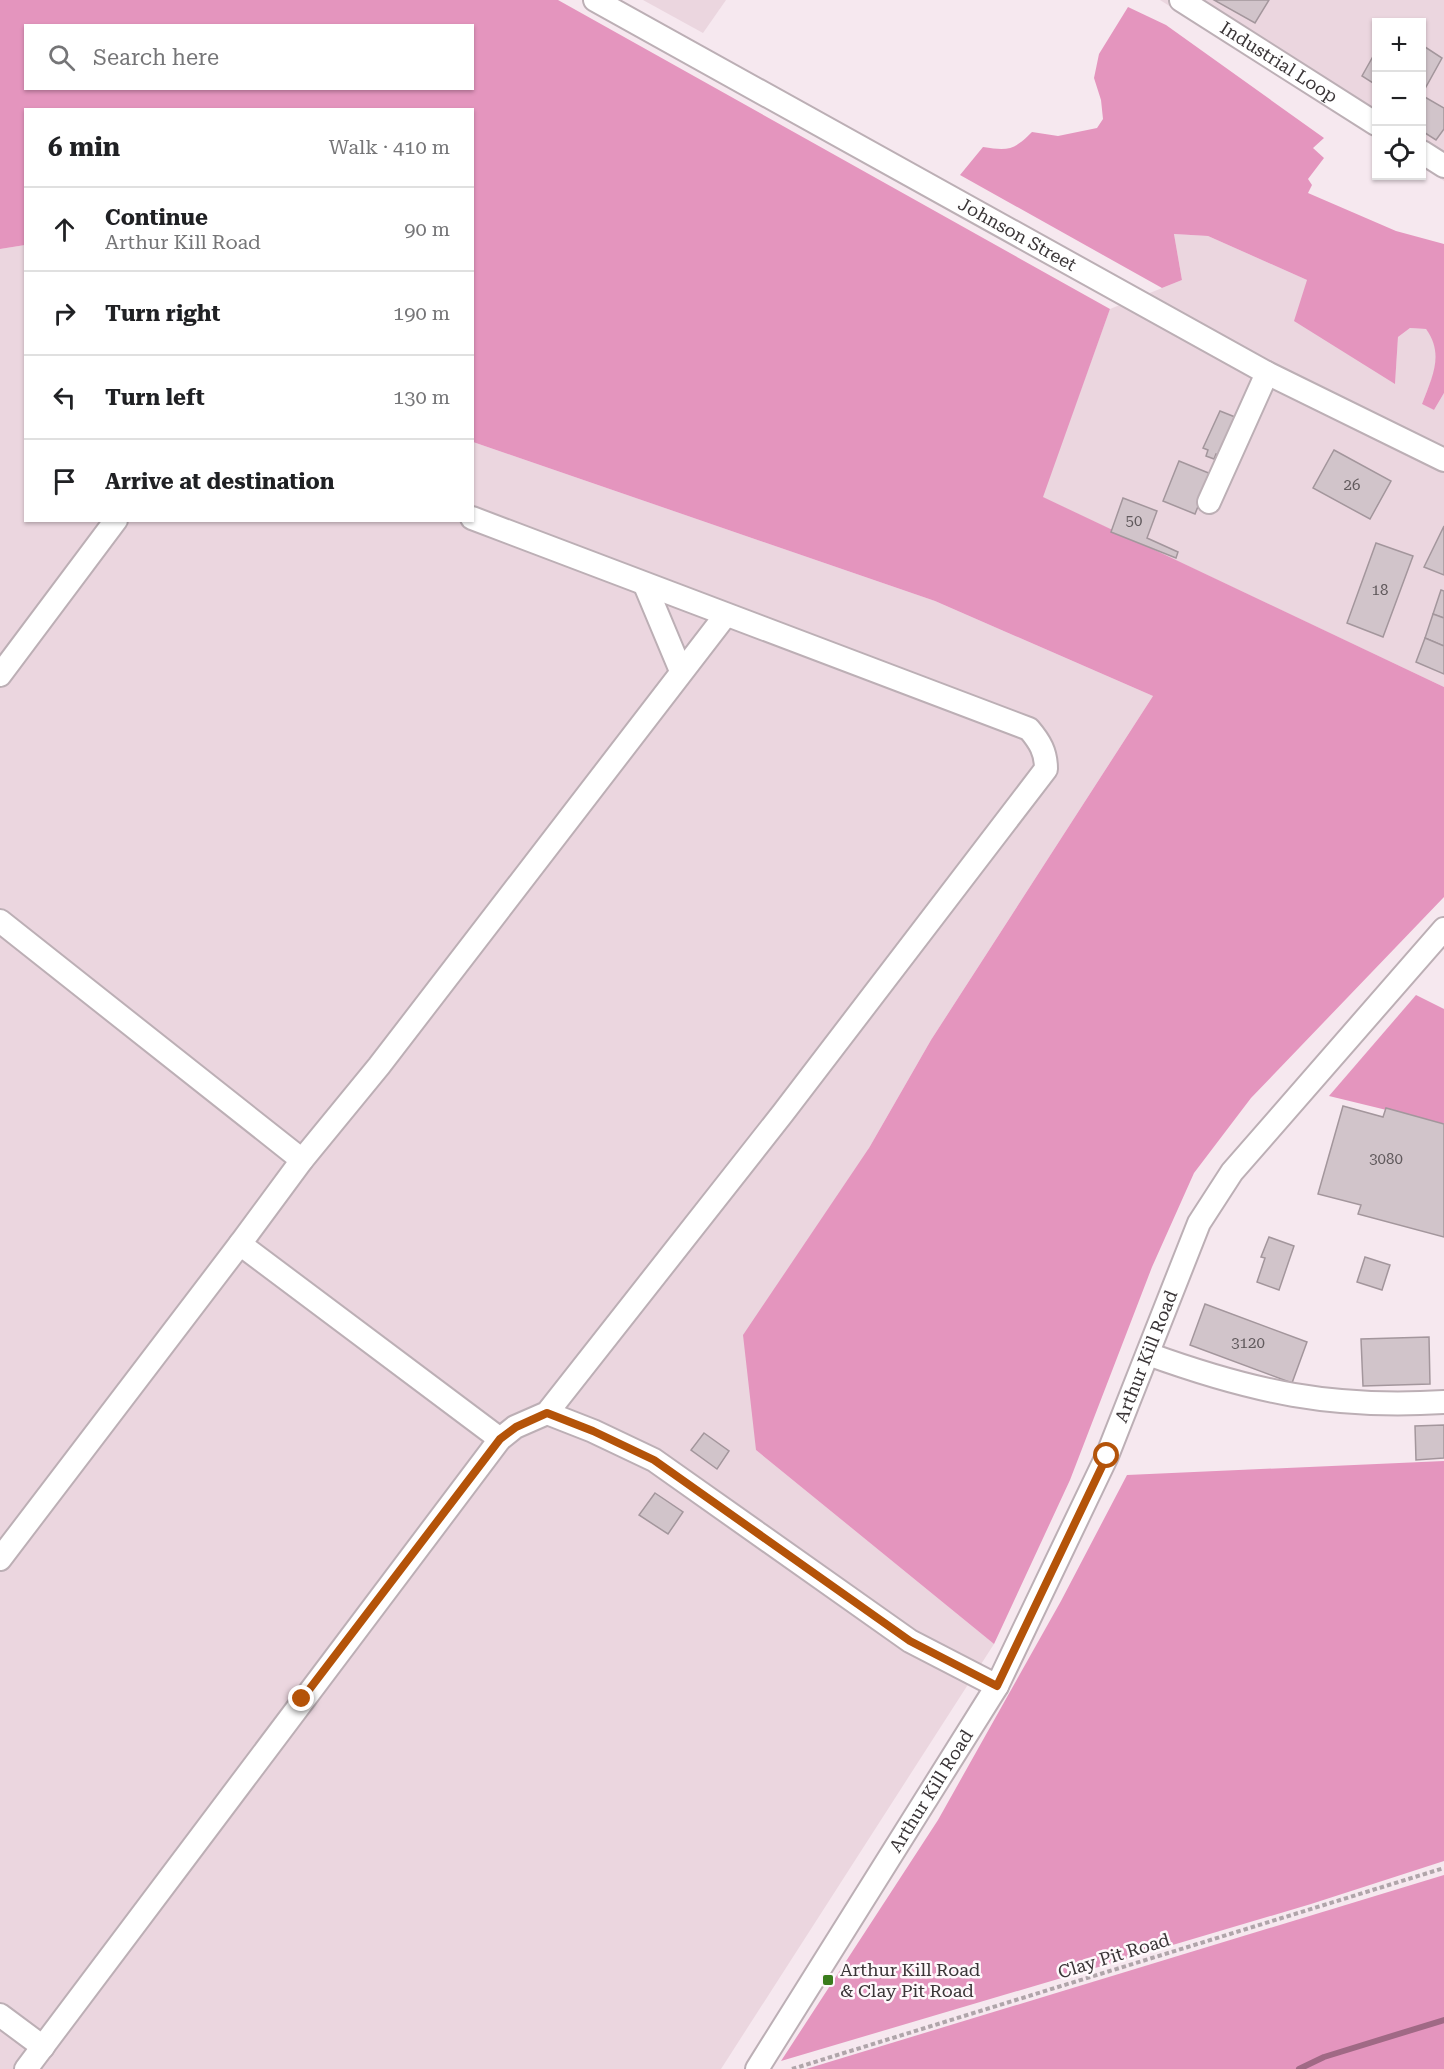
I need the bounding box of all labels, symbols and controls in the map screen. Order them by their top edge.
street label: Industrial Loop [1217,17,1342,107]
map controls [1372,18,1426,180]
button: + [1372,18,1426,72]
search box [24,24,474,90]
icon: search [45,41,78,74]
text: Search here [93,45,219,70]
button: − [1372,72,1426,126]
button: locate [1372,126,1426,180]
text: 6 min [48,132,120,162]
text: Walk · 410 m [329,135,450,159]
street label: Johnson Street [955,193,1080,275]
text: Continue [105,205,208,230]
icon: ahead [48,213,81,246]
text: 90 m [404,217,450,241]
text: Arthur Kill Road [105,230,261,254]
icon: right [48,297,81,330]
text: Turn right [105,301,220,326]
text: 190 m [393,301,450,325]
icon: left [48,381,81,414]
text: Turn left [105,385,205,410]
text: 130 m [393,385,450,409]
icon: arrive [48,465,81,498]
text: Arrive at destination [105,469,334,494]
house number: 26 [1344,476,1360,494]
house number: 50 [1126,512,1142,530]
house number: 18 [1372,581,1388,599]
house number: 3080 [1369,1150,1403,1168]
street label: Arthur Kill Road [1110,1287,1182,1425]
house number: 3120 [1231,1334,1265,1352]
route start [1093,1442,1119,1468]
route end [288,1685,314,1711]
street label: Arthur Kill Road [885,1725,977,1856]
street label: Clay Pit Road [1055,1928,1173,1982]
place label: Arthur Kill Road & Clay Pit Road [840,1959,981,2001]
marker: Arthur Kill Road & Clay Pit Road [821,1973,835,1987]

